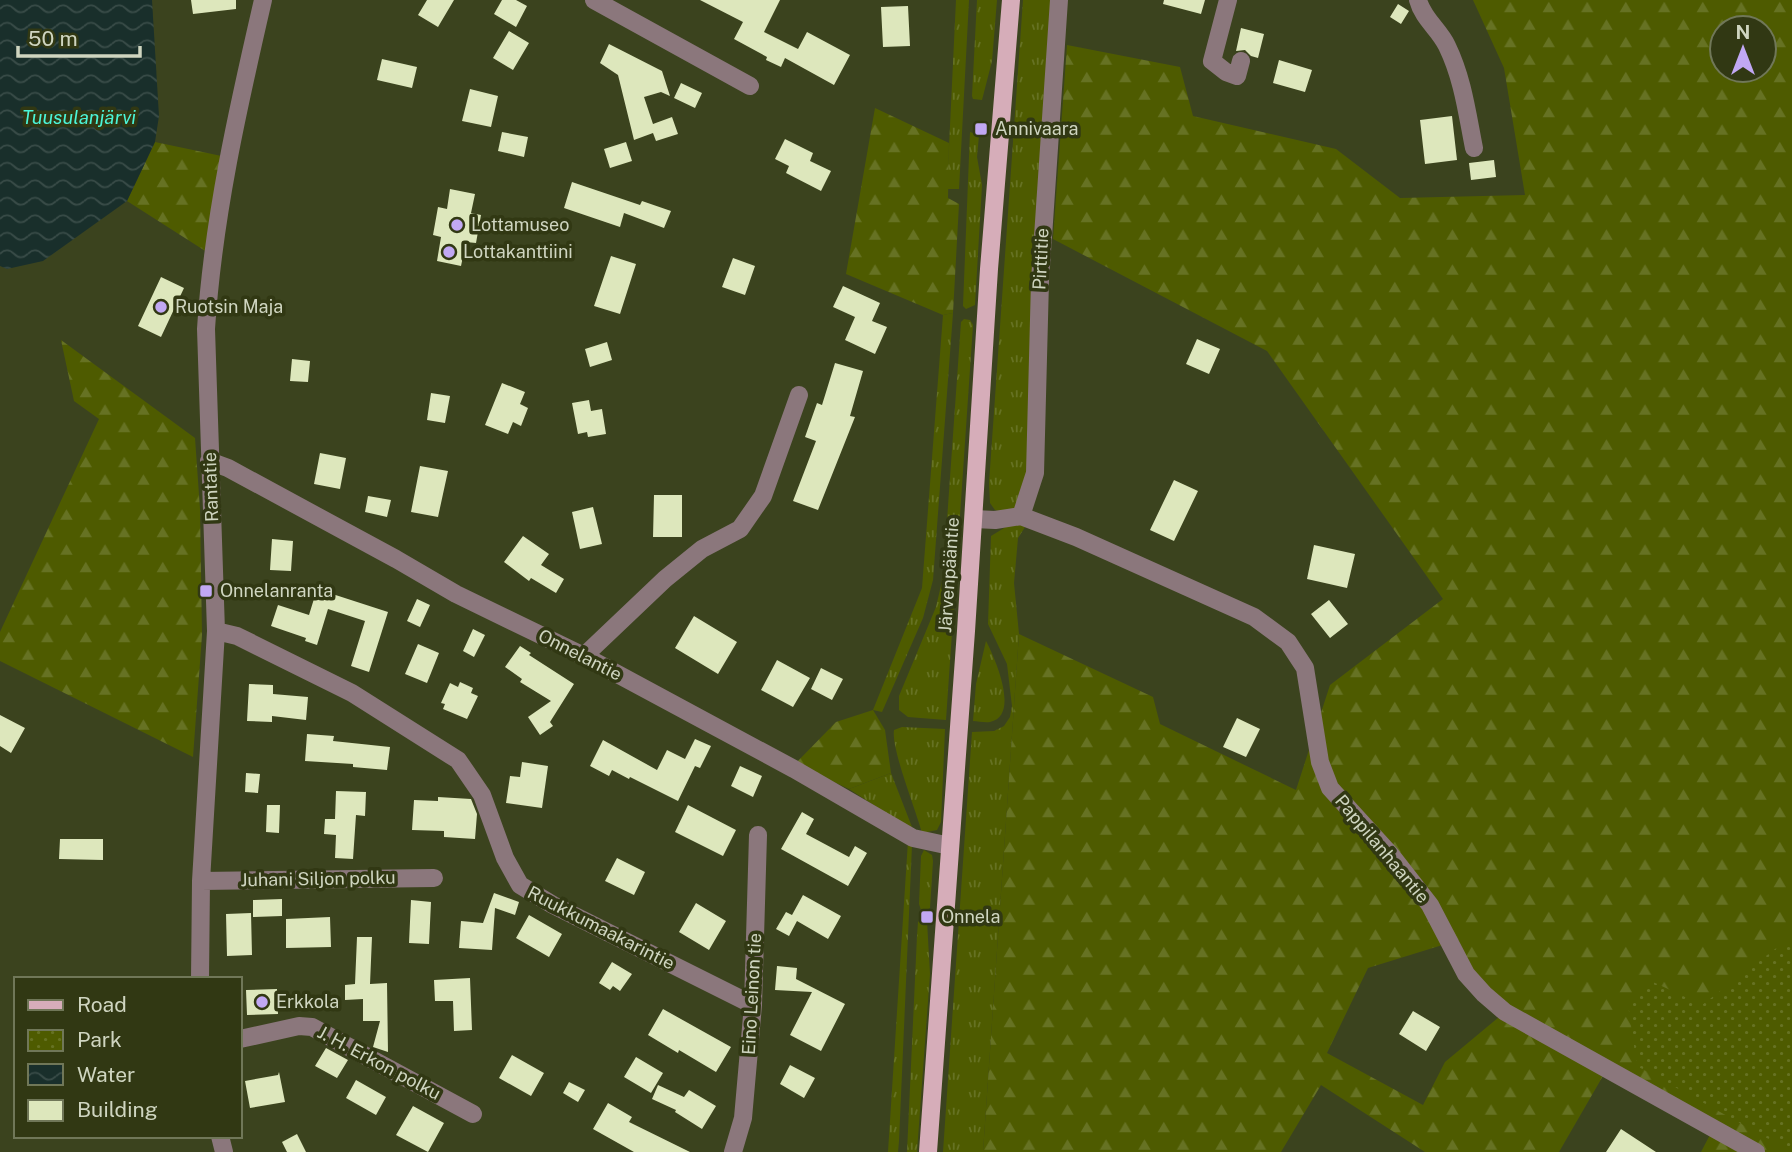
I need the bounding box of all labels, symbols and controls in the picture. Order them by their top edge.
scale bar [18,14,140,58]
north arrow [1708,14,1778,84]
text: N [1736,21,1750,43]
text: 50 m [28,26,78,51]
water label: Tuusulanjärvi [22,106,136,128]
place label: Annivaara [995,118,1078,139]
marker: Annivaara [973,121,989,137]
place label: Lottamuseo [471,214,569,235]
marker: Lottamuseo [449,217,465,233]
street label: Pirttitie [1028,227,1053,290]
place label: Lottakanttiini [463,241,573,262]
marker: Lottakanttiini [441,244,457,260]
place label: Ruotsin Maja [175,296,283,317]
marker: Ruotsin Maja [153,299,169,315]
street label: Rantatie [199,452,222,522]
street label: Järvenpääntie [934,516,963,633]
place label: Onnelanranta [220,580,333,601]
marker: Onnelanranta [198,583,214,599]
street label: Onnelantie [535,625,626,685]
street label: Pappilanhaantie [1331,790,1434,907]
street label: Juhani Siljon polku [240,867,396,890]
street label: Ruukkumaakarintie [524,881,678,974]
place label: Onnela [941,906,1000,927]
marker: Onnela [919,909,935,925]
street label: Eino Leinon tie [738,932,765,1056]
legend [14,977,242,1138]
place label: Erkkola [276,991,339,1012]
text: Road [77,992,127,1017]
marker: Erkkola [254,994,270,1010]
street label: J. H. Erkon polku [314,1021,444,1104]
text: Park [77,1027,122,1052]
text: Water [77,1062,135,1087]
text: Building [77,1097,158,1122]

